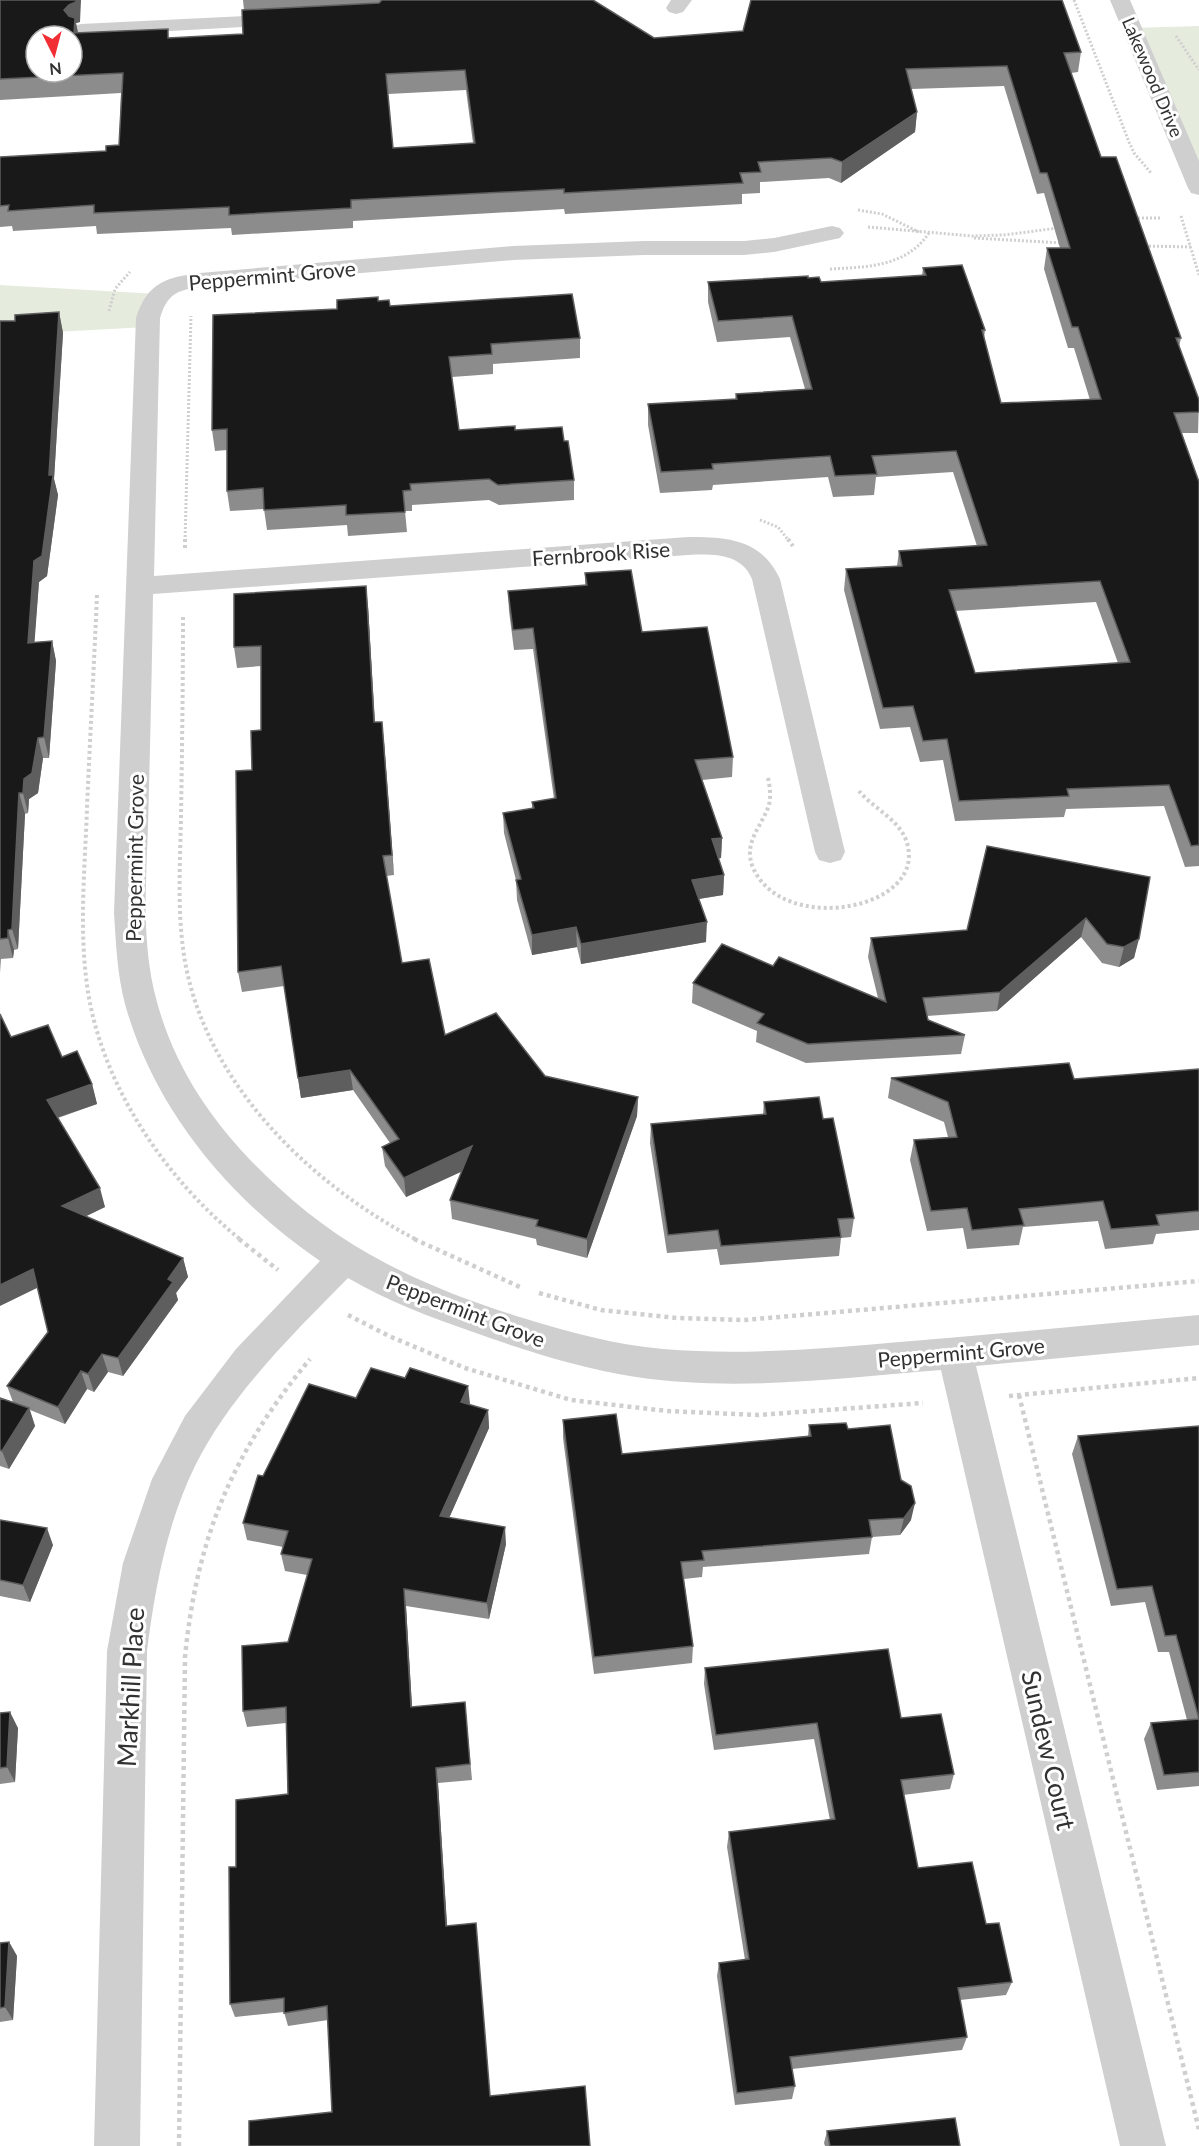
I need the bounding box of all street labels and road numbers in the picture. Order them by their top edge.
street label: Lakewood Drive [1118,14,1188,140]
street label: Peppermint Grove [187,255,357,295]
street label: Fernbrook Rise [531,536,671,570]
street label: Peppermint Grove [120,774,148,942]
street label: Peppermint Grove [383,1268,549,1352]
street label: Peppermint Grove [876,1332,1046,1372]
street label: Markhill Place [110,1607,150,1767]
street label: Sundew Court [1015,1667,1083,1834]

